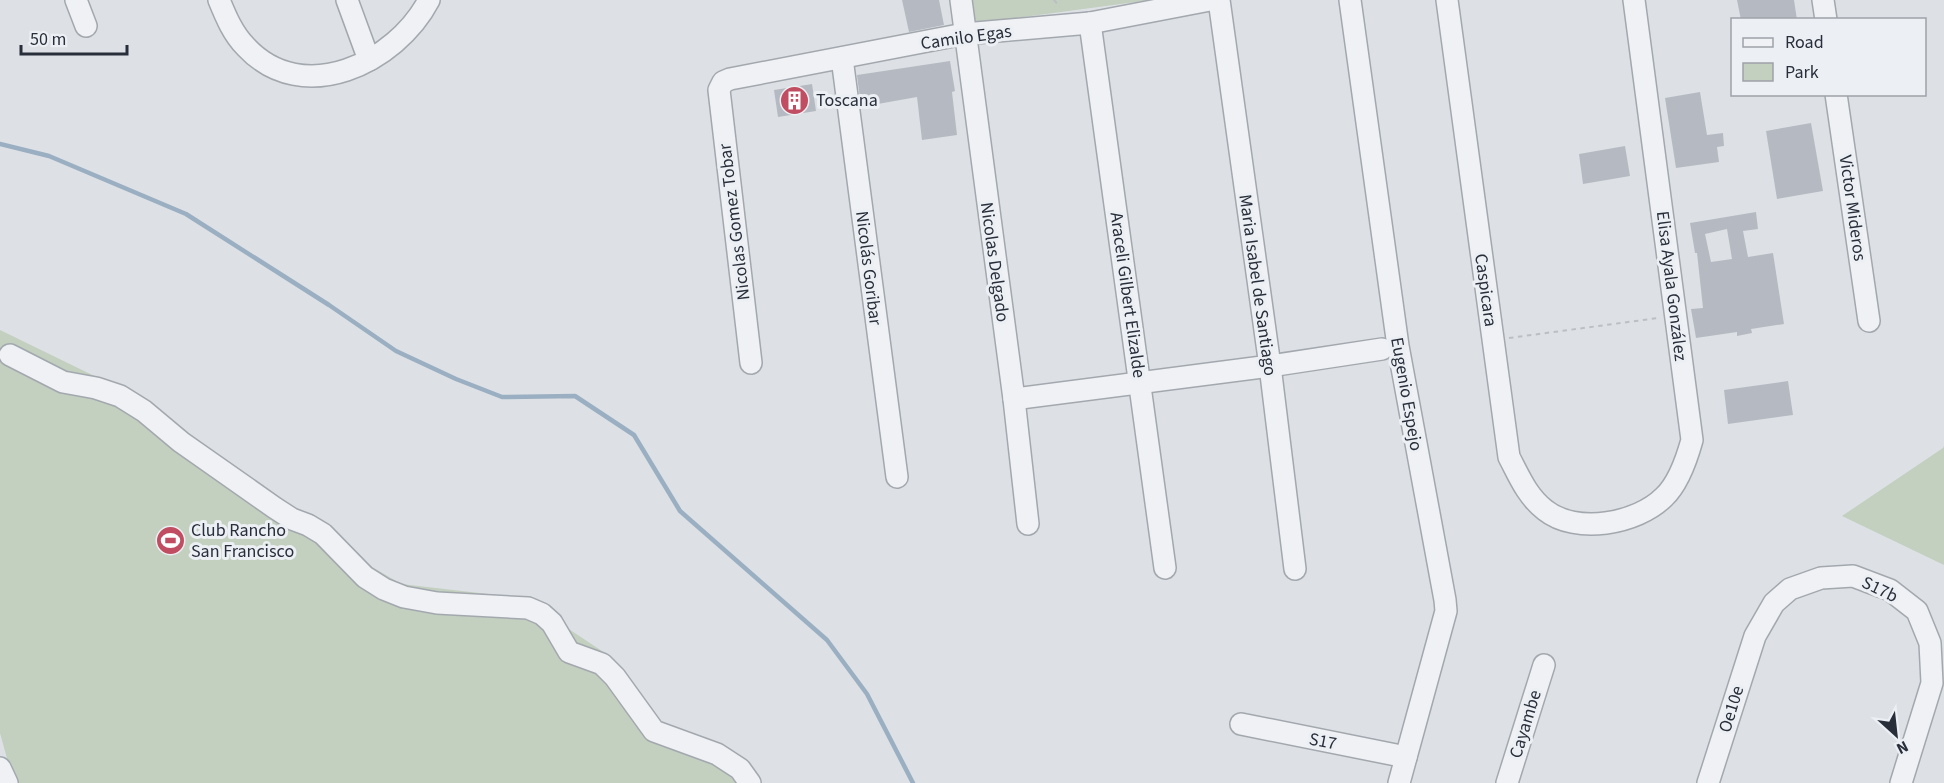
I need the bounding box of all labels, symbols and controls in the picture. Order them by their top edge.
scale bar [21,18,128,56]
legend [1731,18,1926,96]
street label: Camilo Egas [919,19,1013,56]
text: 50 m [30,27,66,52]
text: Road [1785,30,1824,55]
text: Park [1785,60,1819,85]
building icon: Toscana [779,84,811,116]
place label: Toscana [816,88,878,113]
street label: Nicolas Gomez Tobar [712,141,757,302]
street label: Victor Mideros [1833,153,1872,263]
street label: Maria Isabel de Santiago [1232,193,1283,377]
street label: Nicolas Delgado [974,201,1015,324]
street label: Nicolás Goribar [849,209,888,327]
street label: Araceli Gilbert Elizalde [1103,210,1152,380]
street label: Elisa Ayala González [1650,210,1693,363]
street label: Caspicara [1468,252,1503,328]
street label: Eugenio Espejo [1384,335,1429,453]
place label: Club Rancho San Francisco [191,518,294,564]
sports icon: Club Rancho San Francisco [154,524,186,556]
street label: S17b [1857,570,1902,609]
street label: Oe10e [1713,683,1750,736]
street label: Cayambe [1503,687,1548,761]
north arrow [1866,705,1926,765]
street label: S17 [1307,727,1339,756]
text: N [1893,735,1912,760]

